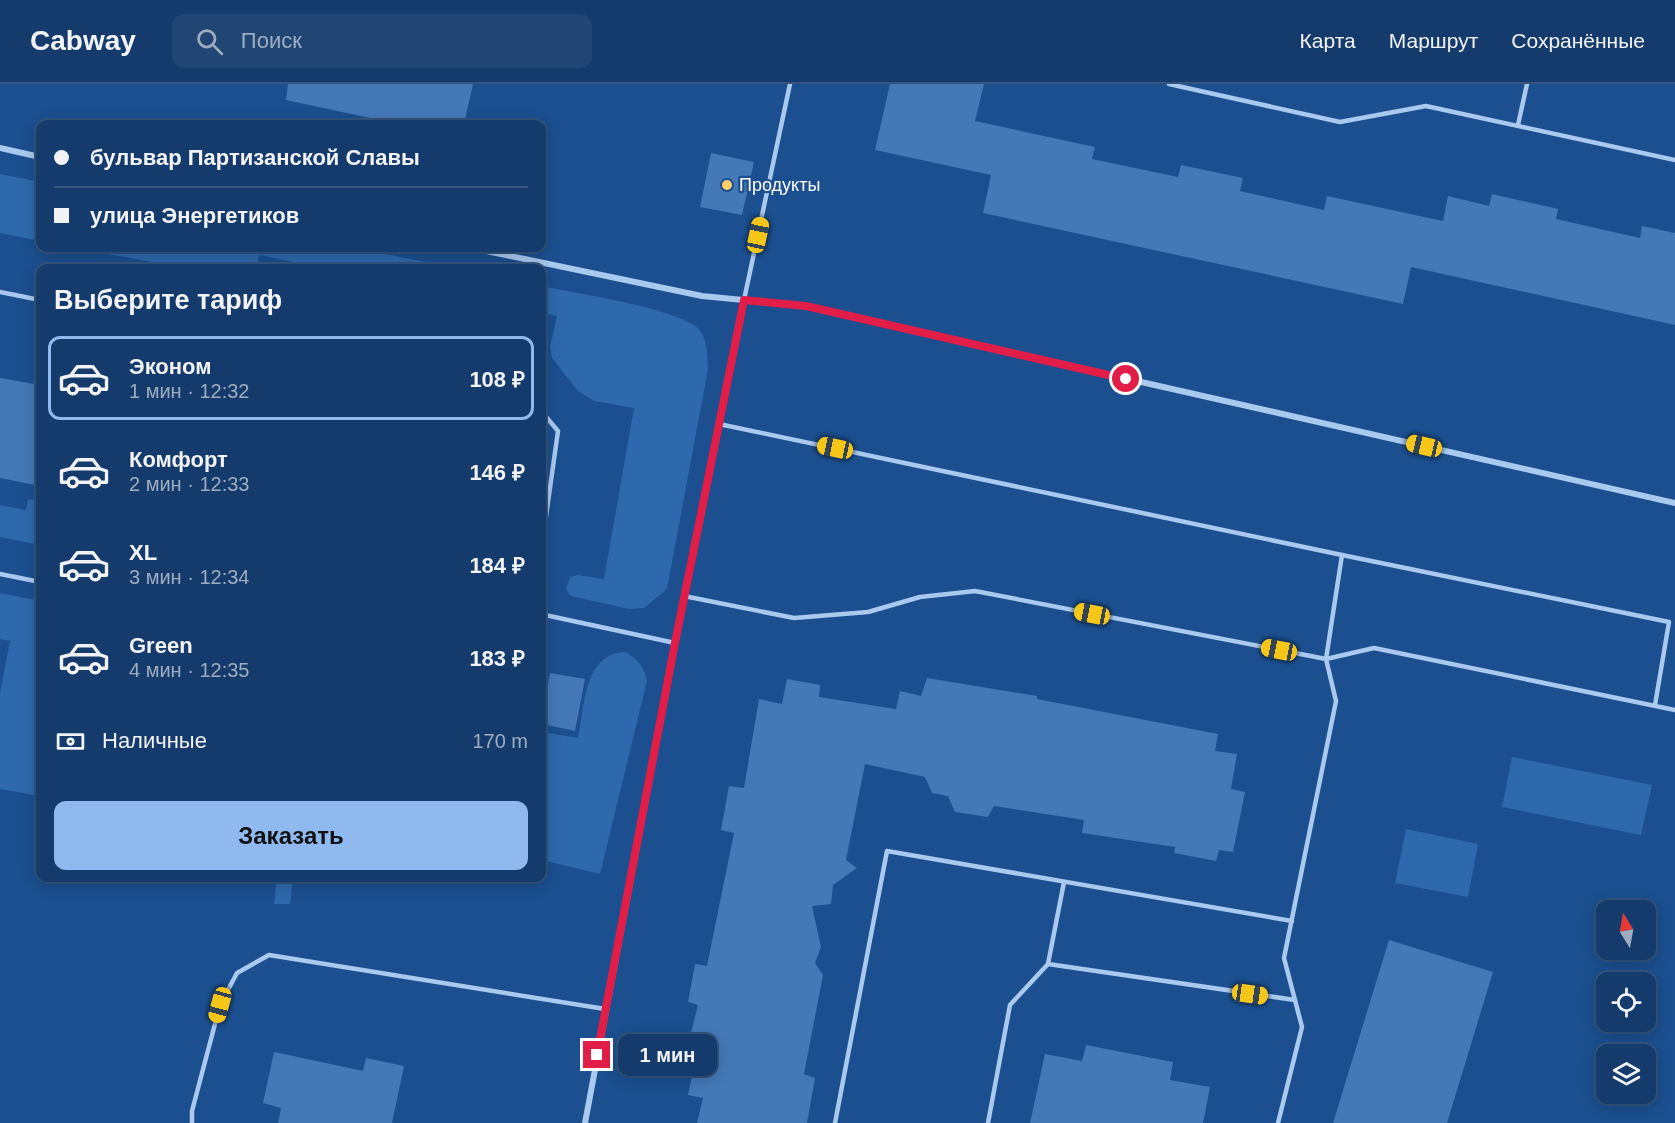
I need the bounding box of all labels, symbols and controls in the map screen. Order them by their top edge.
search box [172,14,592,68]
text: Cabway [30,25,136,56]
icon: search [193,25,226,58]
text: Поиск [241,28,302,53]
text: Карта [1300,29,1356,52]
text: Маршрут [1389,29,1478,52]
text: Сохранённые [1511,29,1645,52]
text: бульвар Партизанской Славы [90,145,420,170]
place label: Продукты [739,175,820,195]
marker: Продукты [720,178,734,192]
text: улица Энергетиков [90,203,299,228]
car [745,216,771,254]
text: Выберите тариф [54,285,282,315]
icon: car [57,351,111,405]
text: Эконом [129,354,212,379]
route start [1112,365,1139,392]
text: 108 ₽ [469,367,525,392]
text: 1 мин · 12:32 [129,380,249,402]
car [1404,433,1444,459]
car [816,435,854,461]
icon: car [57,444,111,498]
text: Комфорт [129,447,228,472]
text: 146 ₽ [469,460,525,485]
text: 2 мин · 12:33 [129,473,249,495]
icon: car [57,537,111,591]
text: XL [129,540,157,565]
text: 184 ₽ [469,553,525,578]
text: 3 мин · 12:34 [129,566,249,588]
car [1073,602,1111,626]
icon: car [57,630,111,684]
text: Green [129,633,193,658]
car [1260,638,1298,662]
text: 183 ₽ [469,646,525,671]
text: 4 мин · 12:35 [129,659,249,681]
icon: cash [54,725,87,758]
text: Наличные [102,728,207,753]
text: 170 m [472,730,528,752]
button: Заказать [54,801,528,870]
north arrow [1596,900,1656,960]
map controls [1596,900,1656,1104]
button: locate [1596,972,1656,1032]
car [1231,983,1269,1005]
car [207,985,233,1025]
callout: 1 мин [618,1034,717,1076]
route end [583,1041,610,1068]
text: 1 мин [640,1044,695,1066]
button: layers [1596,1044,1656,1104]

